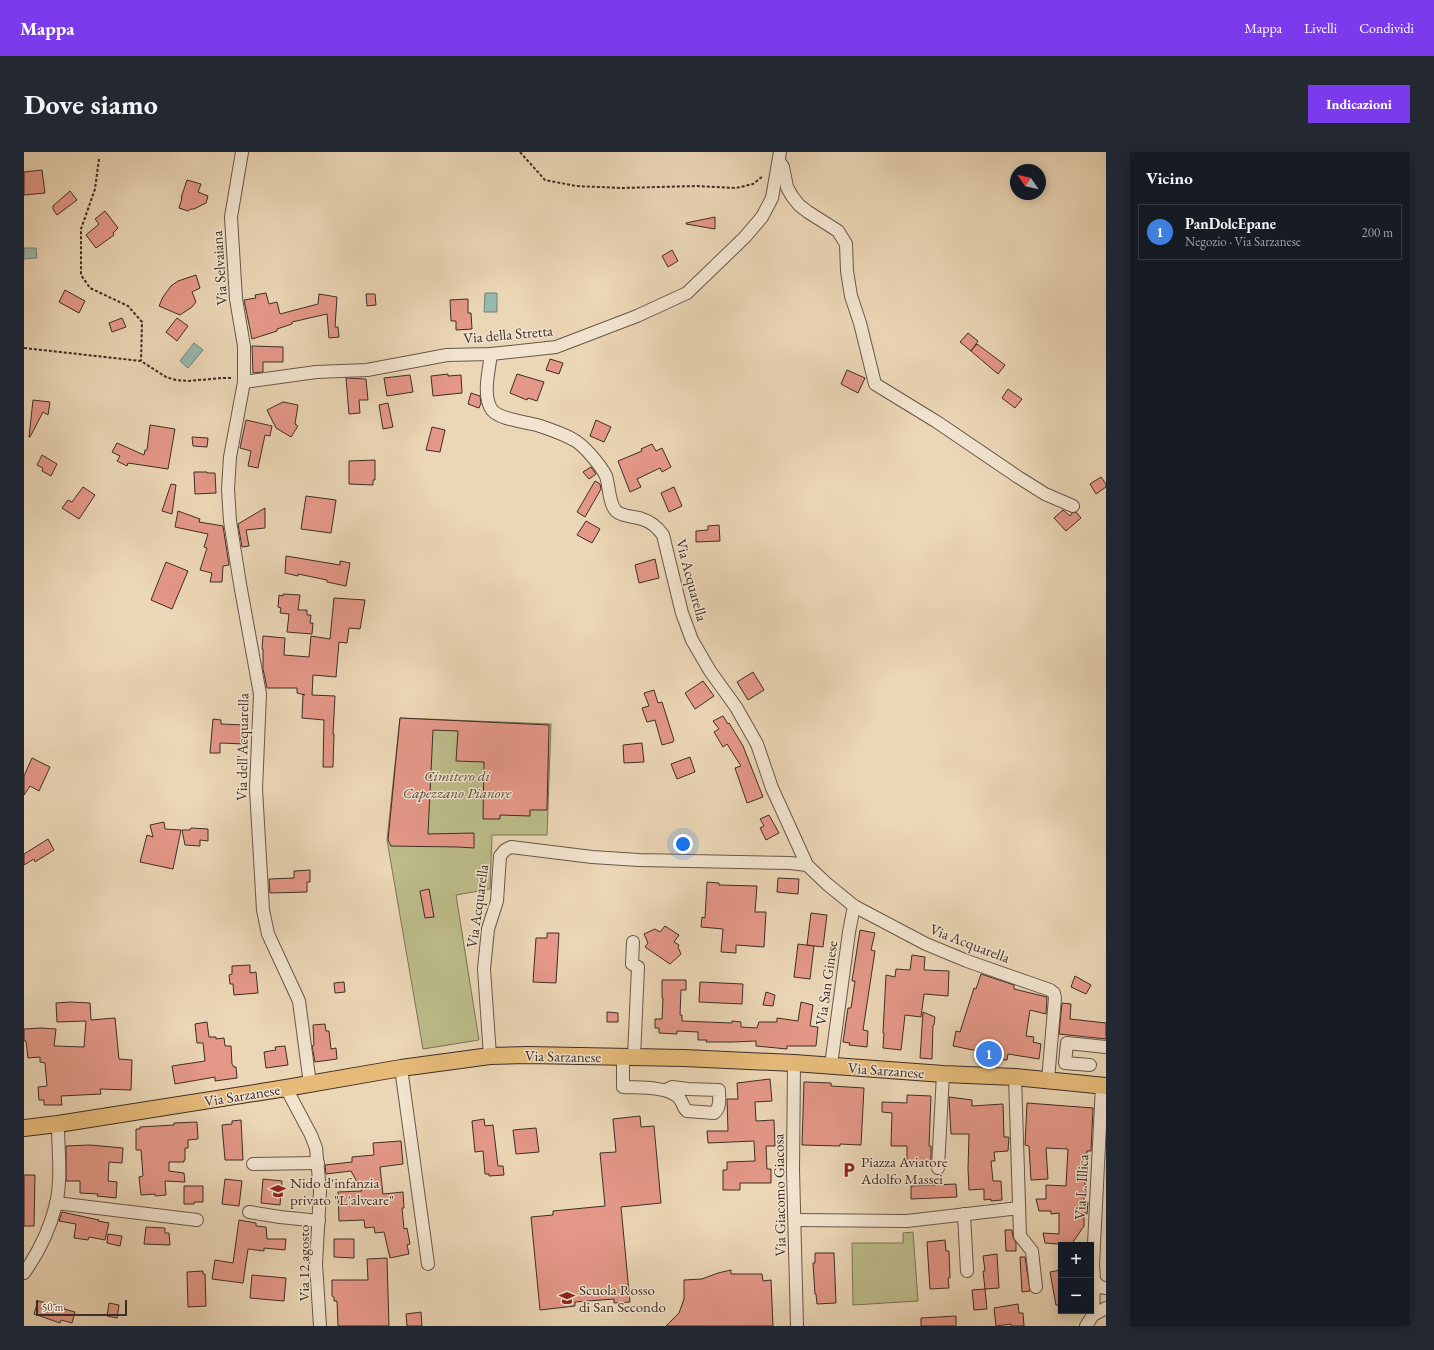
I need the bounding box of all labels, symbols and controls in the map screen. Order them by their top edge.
text: Mappa [20,16,75,41]
text: Mappa [1244,19,1282,37]
text: Livelli [1304,19,1337,37]
text: Condividi [1359,19,1414,37]
button: Indicazioni [1308,85,1410,123]
text: Dove siamo [24,86,158,122]
north arrow [1010,164,1046,200]
text: Vicino [1146,167,1193,189]
text: PanDolcEpane [1185,214,1276,233]
text: 1 [1157,224,1163,241]
text: 200 m [1362,224,1393,241]
street label: Via Selvaiana [207,230,231,306]
text: Negozio · Via Sarzanese [1185,233,1301,250]
street label: Via della Stretta [462,321,554,347]
street label: Via Acquarella [672,537,712,623]
street label: Via dell'Acquarella [232,693,252,801]
park label: Cimitero di Capezzano Pianore [403,766,512,802]
your location [673,834,693,854]
street label: Via Acquarella [462,863,492,949]
street label: Via Acquarella [927,919,1013,967]
street label: Via San Ginese [811,939,841,1027]
pin: 1 [976,1039,1002,1069]
street label: Via Sarzanese [525,1046,602,1066]
street label: Via Sarzanese [847,1058,925,1082]
street label: Via Sarzanese [203,1080,281,1110]
street label: Via Giacomo Giacosa [768,1133,790,1257]
place label: Piazza Aviatore Adolfo Massei [860,1152,948,1188]
street label: Via L. Illica [1070,1154,1092,1220]
parking icon: Piazza Aviatore Adolfo Massei [840,1161,858,1179]
place label: Nido d'infanzia privato "L'alveare" [290,1173,394,1209]
school or university icon: Nido d'infanzia privato "L'alveare" [269,1182,287,1200]
street label: Via 12 agosto [294,1225,313,1301]
map controls [1058,1242,1094,1314]
button: + [1058,1242,1094,1278]
button: − [1058,1278,1094,1314]
place label: Scuola Rosso di San Secondo [579,1280,666,1316]
school or university icon: Scuola Rosso di San Secondo [558,1289,576,1307]
scale bar [36,1298,127,1317]
text: 50 m [42,1300,63,1314]

